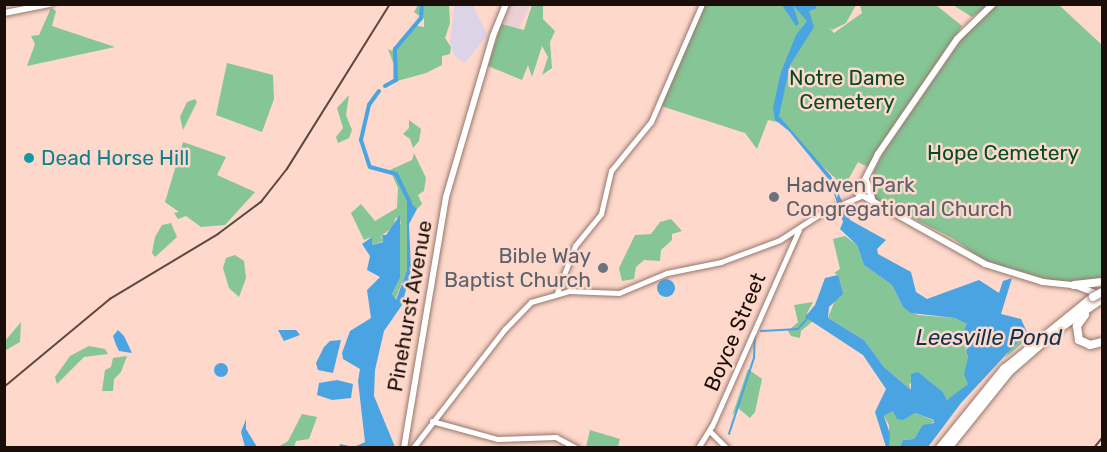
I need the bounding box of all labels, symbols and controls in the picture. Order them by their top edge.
park label: Notre Dame Cemetery [789,65,905,115]
park label: Hope Cemetery [927,140,1079,166]
place label: Dead Horse Hill [41,145,189,171]
marker: Dead Horse Hill [22,151,36,165]
place label: Hadwen Park Congregational Church [786,172,1012,222]
marker: Hadwen Park Congregational Church [767,190,781,204]
street label: Pinehurst Avenue [382,218,438,394]
place label: Bible Way Baptist Church [444,243,591,293]
marker: Bible Way Baptist Church [596,261,610,275]
street label: Boyce Street [699,269,771,395]
water label: Leesville Pond [916,325,1062,351]

